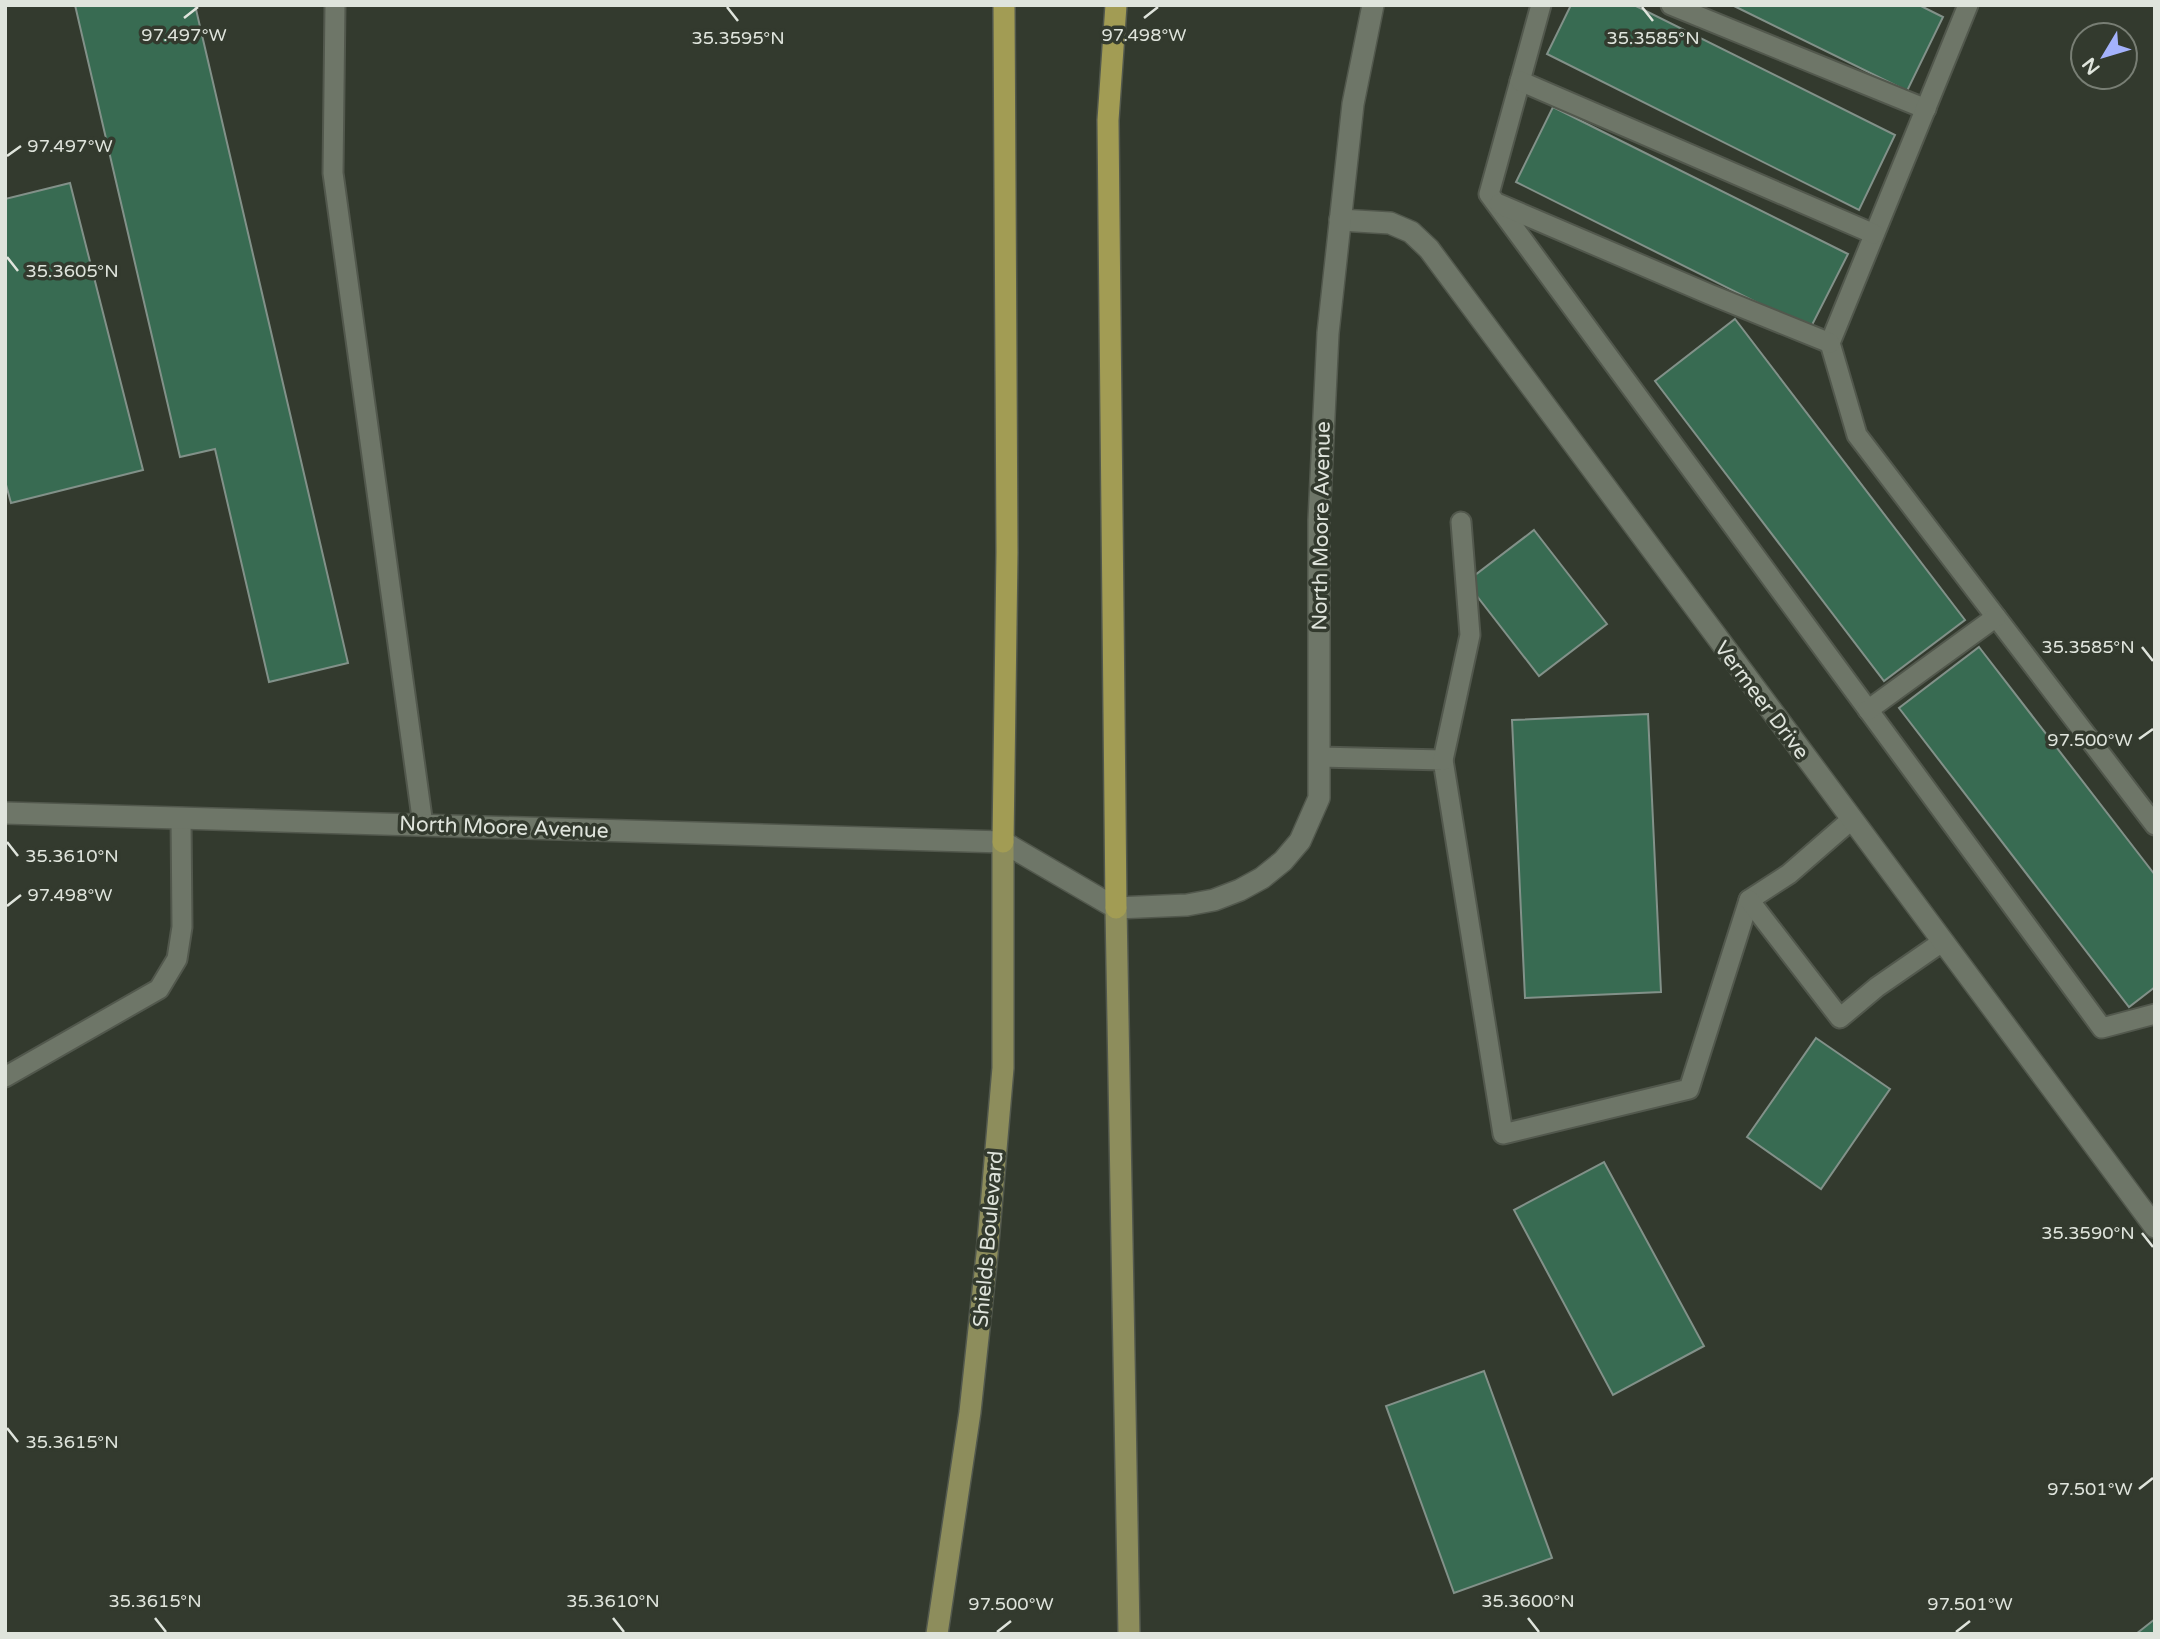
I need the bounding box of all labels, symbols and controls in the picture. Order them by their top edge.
north arrow [2069,21,2139,91]
text: 97.497°W [141,24,227,46]
text: 97.498°W [1102,24,1186,46]
text: 35.3595°N [691,27,785,49]
text: 35.3585°N [1606,27,1700,49]
text: N [2078,53,2105,79]
text: 97.497°W [27,135,113,157]
text: 35.3605°N [25,260,119,282]
street label: North Moore Avenue [1307,421,1336,631]
street label: Vermeer Drive [1709,636,1814,764]
text: 35.3585°N [2041,636,2135,658]
text: 97.500°W [2047,729,2133,751]
street label: North Moore Avenue [399,811,609,844]
text: 35.3610°N [25,845,119,867]
text: 97.498°W [28,884,112,906]
street label: Shields Boulevard [968,1150,1009,1329]
text: 35.3590°N [2041,1222,2135,1244]
text: 35.3615°N [25,1431,119,1453]
text: 97.501°W [2047,1478,2133,1500]
text: 35.3615°N [108,1590,202,1612]
text: 35.3610°N [566,1590,660,1612]
text: 35.3600°N [1481,1590,1575,1612]
text: 97.500°W [968,1593,1054,1615]
text: 97.501°W [1927,1593,2013,1615]

